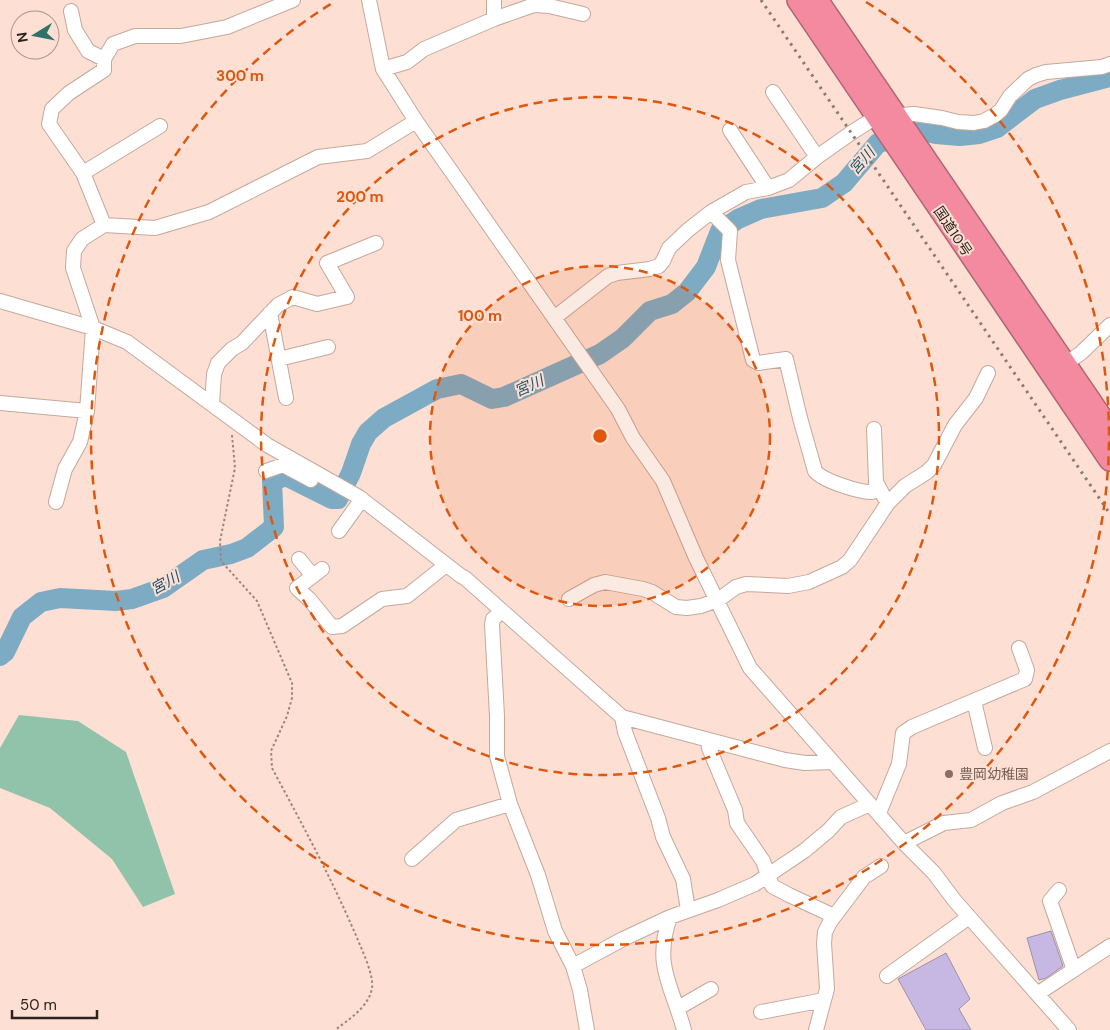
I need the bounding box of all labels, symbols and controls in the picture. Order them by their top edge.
north arrow [10,10,60,60]
text: N [12,31,32,44]
text: 300 m [216,66,264,86]
water label: 宮川 [845,142,881,179]
text: 200 m [336,187,384,207]
street label: 国道10号 [930,203,976,259]
text: 100 m [458,306,502,326]
water label: 宮川 [511,370,549,401]
centre of rings [591,427,609,445]
water label: 宮川 [147,566,185,599]
place label: 豊岡幼稚園 [959,765,1029,783]
marker: 豊岡幼稚園 [943,768,955,780]
scale bar [12,988,98,1020]
text: 50 m [20,995,57,1015]

